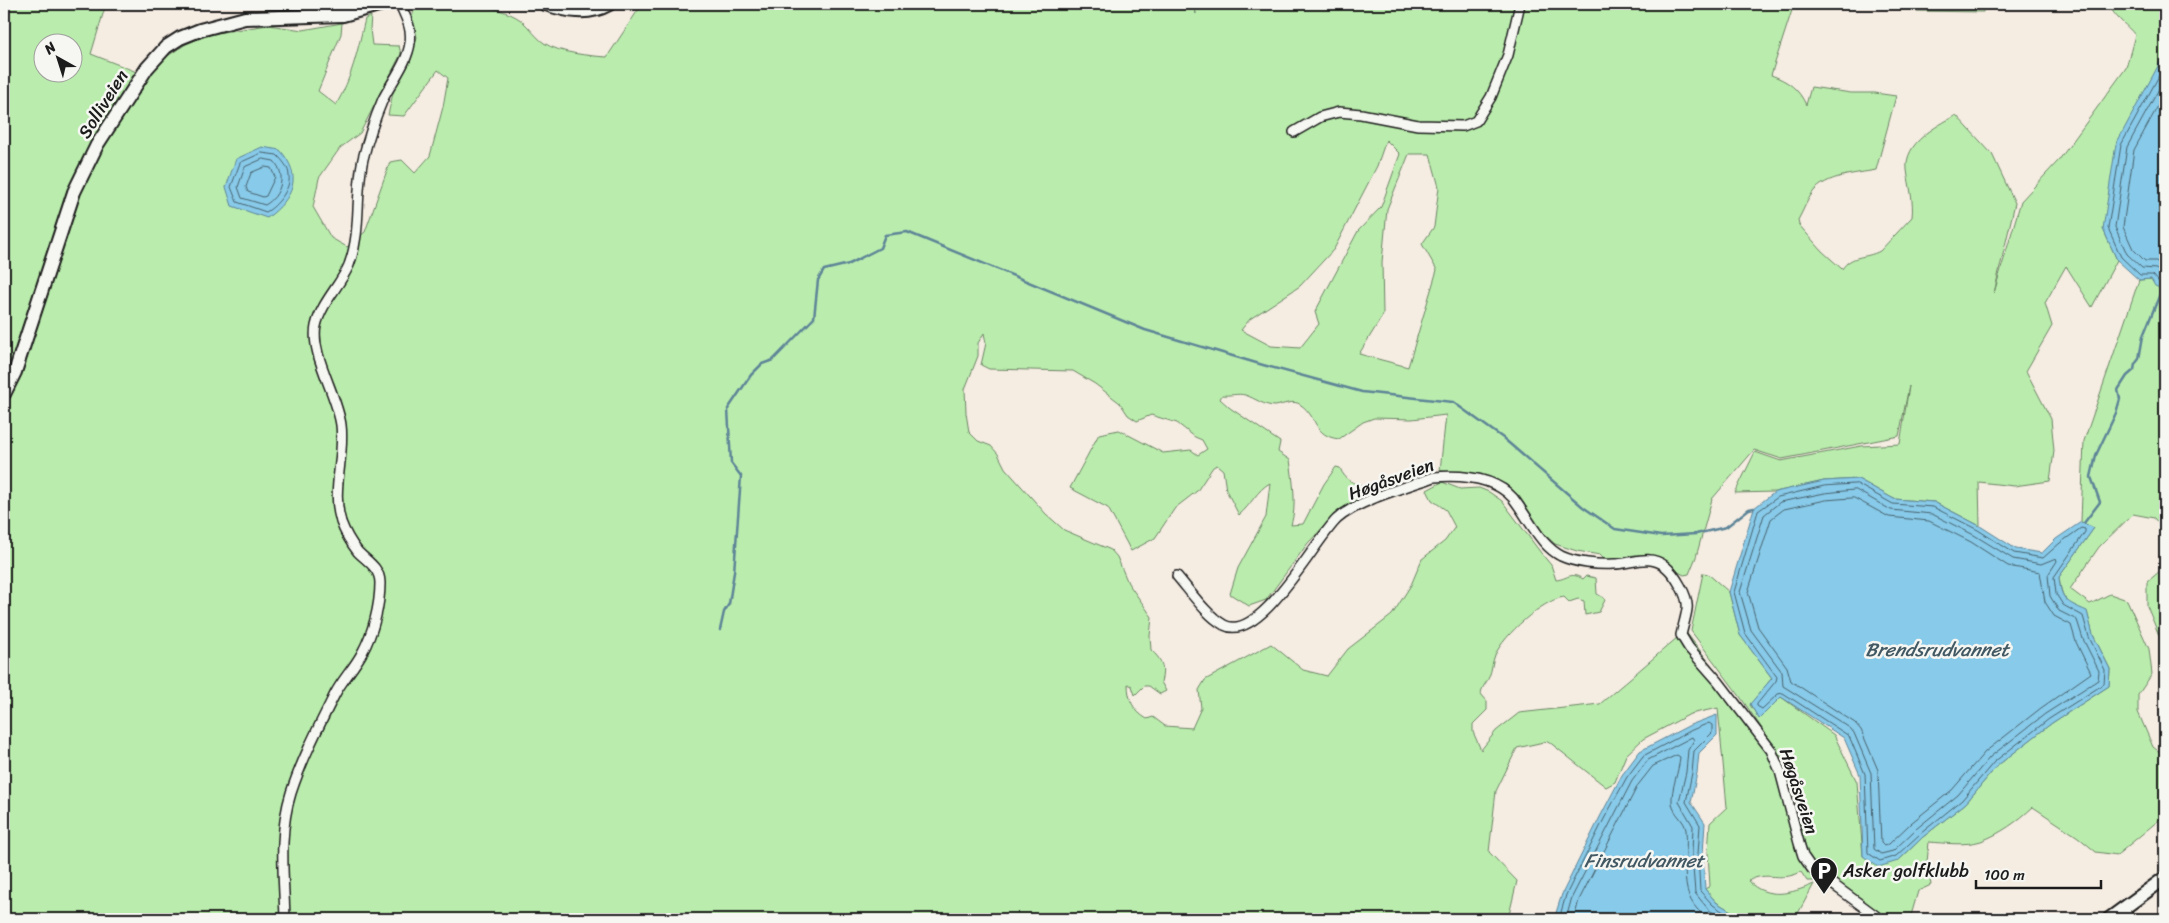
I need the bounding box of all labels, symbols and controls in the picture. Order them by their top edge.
north arrow [32,32,82,82]
text: N [38,35,62,62]
street label: Solliveien [69,63,137,145]
street label: Høgåsveien [1344,449,1439,509]
water label: Brendsrudvannet [1865,633,2011,666]
street label: Høgåsveien [1770,744,1828,839]
water label: Finsrudvannet [1584,844,1706,877]
place label: Asker golfklubb [1842,855,1969,887]
parking icon: Asker golfklubb [1809,856,1839,895]
scale bar [1976,858,2102,890]
text: 100 m [1984,862,2025,888]

